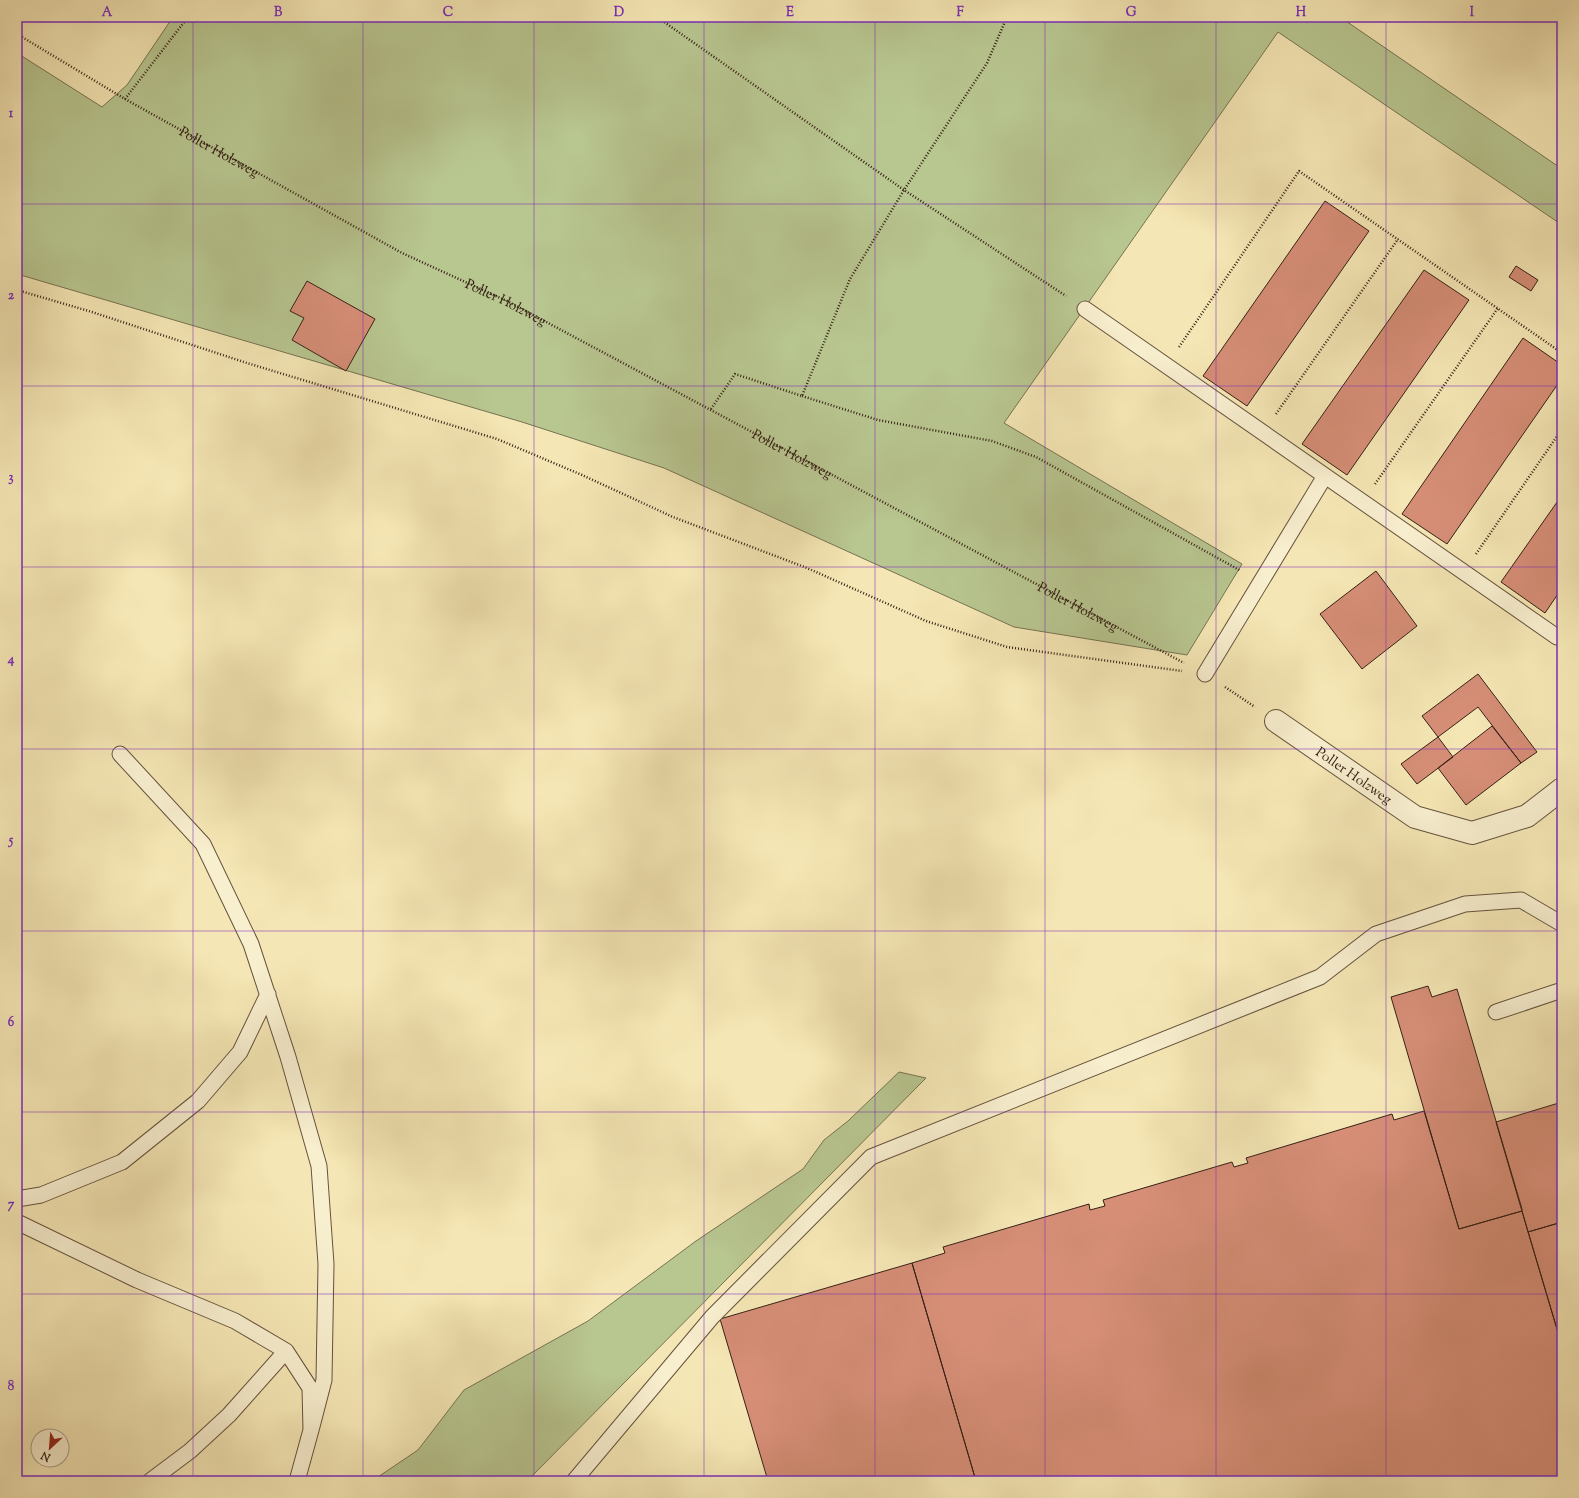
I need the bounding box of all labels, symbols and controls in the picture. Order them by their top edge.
text: A [102,4,113,22]
text: B [274,4,283,22]
text: C [443,4,453,22]
text: D [614,4,624,22]
text: E [786,4,794,22]
text: F [956,4,964,22]
text: G [1126,4,1137,22]
text: H [1296,4,1307,22]
text: I [1470,4,1475,22]
text: 1 [9,105,14,123]
street label: Poller Holzweg [175,123,262,184]
street label: Poller Holzweg [461,275,550,332]
text: 2 [8,287,15,305]
street label: Poller Holzweg [748,426,835,485]
text: 3 [8,469,14,487]
street label: Poller Holzweg [1033,578,1121,638]
text: 4 [7,651,15,669]
street label: Poller Holzweg [1311,743,1395,810]
text: 5 [8,832,14,850]
text: 6 [8,1014,15,1032]
text: 7 [8,1196,15,1214]
text: 8 [8,1378,15,1396]
north arrow [30,1428,70,1468]
text: N [38,1447,54,1466]

